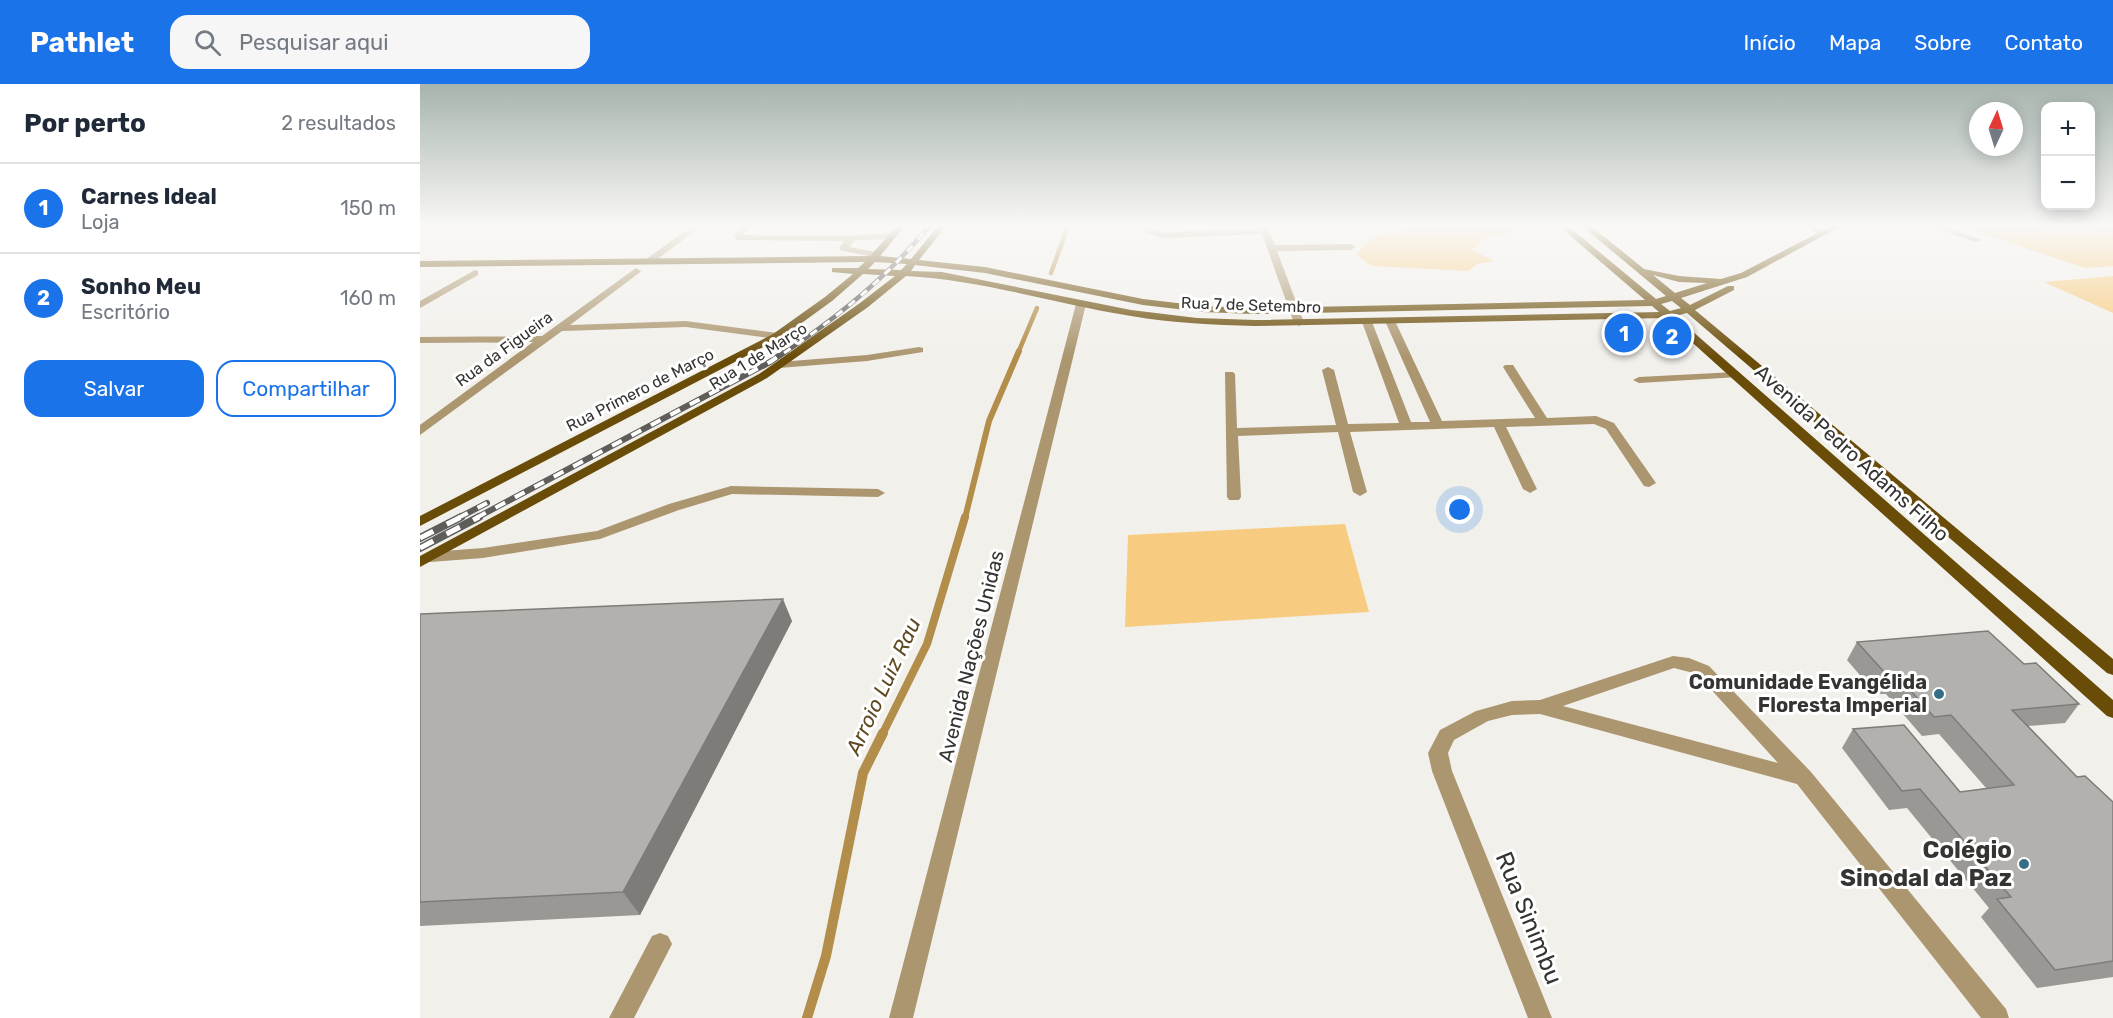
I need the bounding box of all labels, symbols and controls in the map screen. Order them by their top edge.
search box [170,15,590,69]
text: Pathlet [30,26,134,59]
icon: search [191,26,224,59]
text: Pesquisar aqui [239,29,389,56]
text: Início [1744,30,1796,55]
text: Mapa [1829,30,1881,55]
text: Sobre [1914,30,1971,55]
text: Contato [2004,30,2083,55]
north arrow [1969,102,2023,156]
map controls [2041,102,2095,210]
button: + [2041,102,2095,156]
text: Por perto [24,108,146,139]
text: 2 resultados [281,111,396,135]
button: − [2041,156,2095,210]
text: Carnes Ideal [81,183,217,210]
text: 1 [39,196,48,220]
text: 150 m [340,196,396,220]
text: Loja [81,210,120,234]
text: Sonho Meu [81,273,201,300]
text: 2 [37,286,50,310]
text: 160 m [340,286,396,310]
street label: Rua 7 de Setembro [1181,293,1321,317]
text: Escritório [81,300,170,324]
street label: Rua da Figueira [452,307,556,391]
pin: 1 [1604,310,1644,356]
pin: 2 [1652,314,1692,358]
street label: Rua 1 de Março [706,318,810,394]
street label: Rua Primero de Março [563,344,717,436]
button: Salvar [24,360,204,417]
button: Compartilhar [216,360,396,417]
street label: Avenida Pedro Adams Filho [1750,360,1954,546]
your location [1445,495,1474,524]
street label: Avenida Nações Unidas [933,548,1009,764]
water label: Arroio Luiz Rau [840,613,926,759]
place label: Comunidade Evangélida Floresta Imperial [1689,670,1927,717]
marker: Comunidade Evangélida Floresta Imperial [1932,687,1946,701]
place label: Colégio Sinodal da Paz [1840,836,2012,892]
street label: Rua Sinimbu [1490,848,1568,988]
marker: Colégio Sinodal da Paz [2017,857,2031,871]

